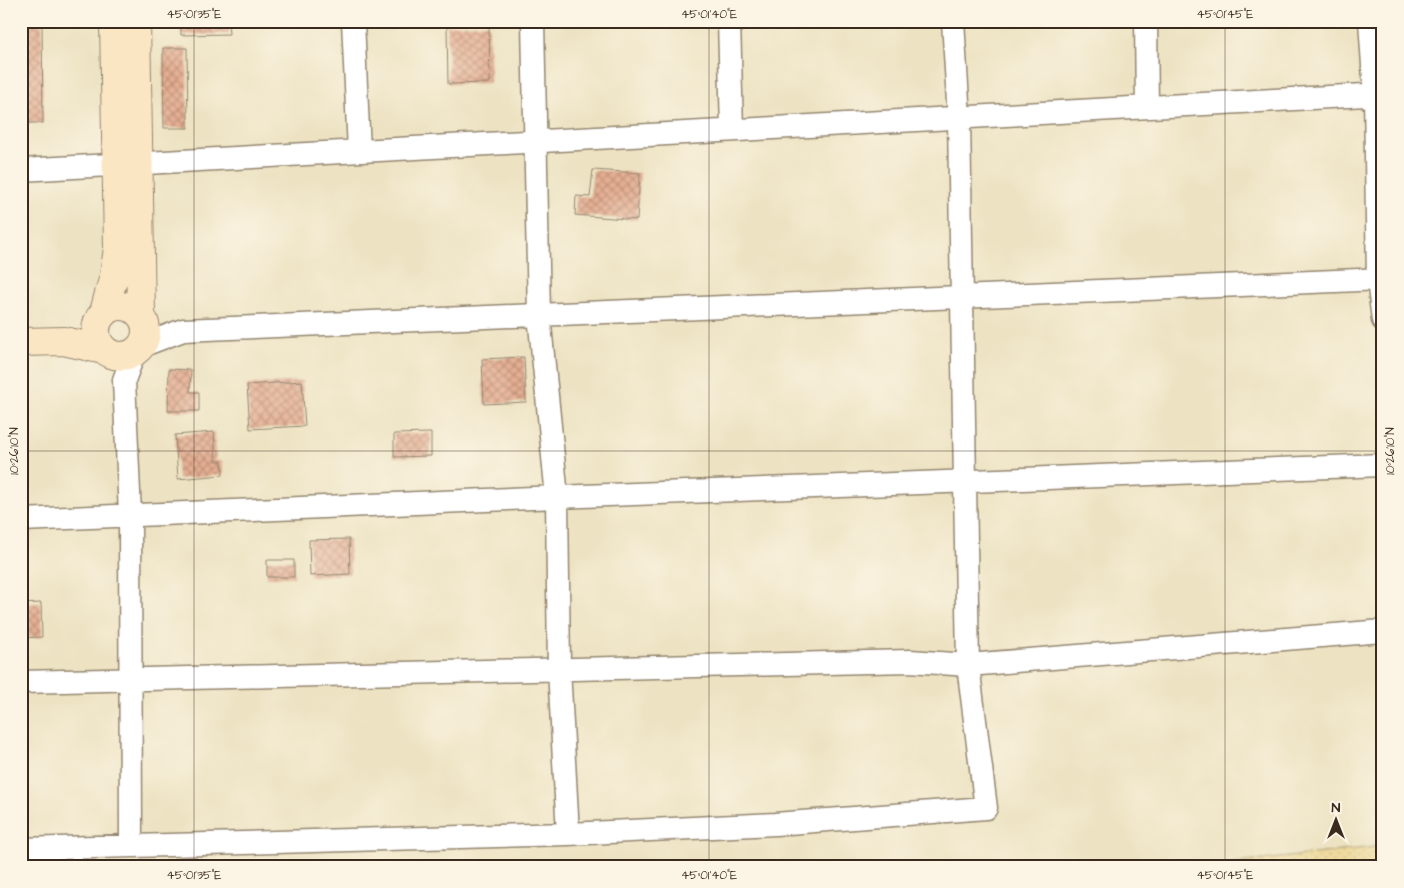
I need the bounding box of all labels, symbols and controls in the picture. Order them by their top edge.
text: 45°01'35"E [167,6,221,23]
text: 45°01'40"E [681,6,737,23]
text: 45°01'45"E [1197,6,1253,23]
text: 10°26'10"N [6,427,23,475]
text: 10°26'10"N [1382,427,1399,475]
north arrow [1312,796,1362,846]
text: N [1332,798,1341,818]
text: 45°01'35"E [167,867,221,884]
text: 45°01'40"E [681,867,737,884]
text: 45°01'45"E [1197,867,1253,884]

